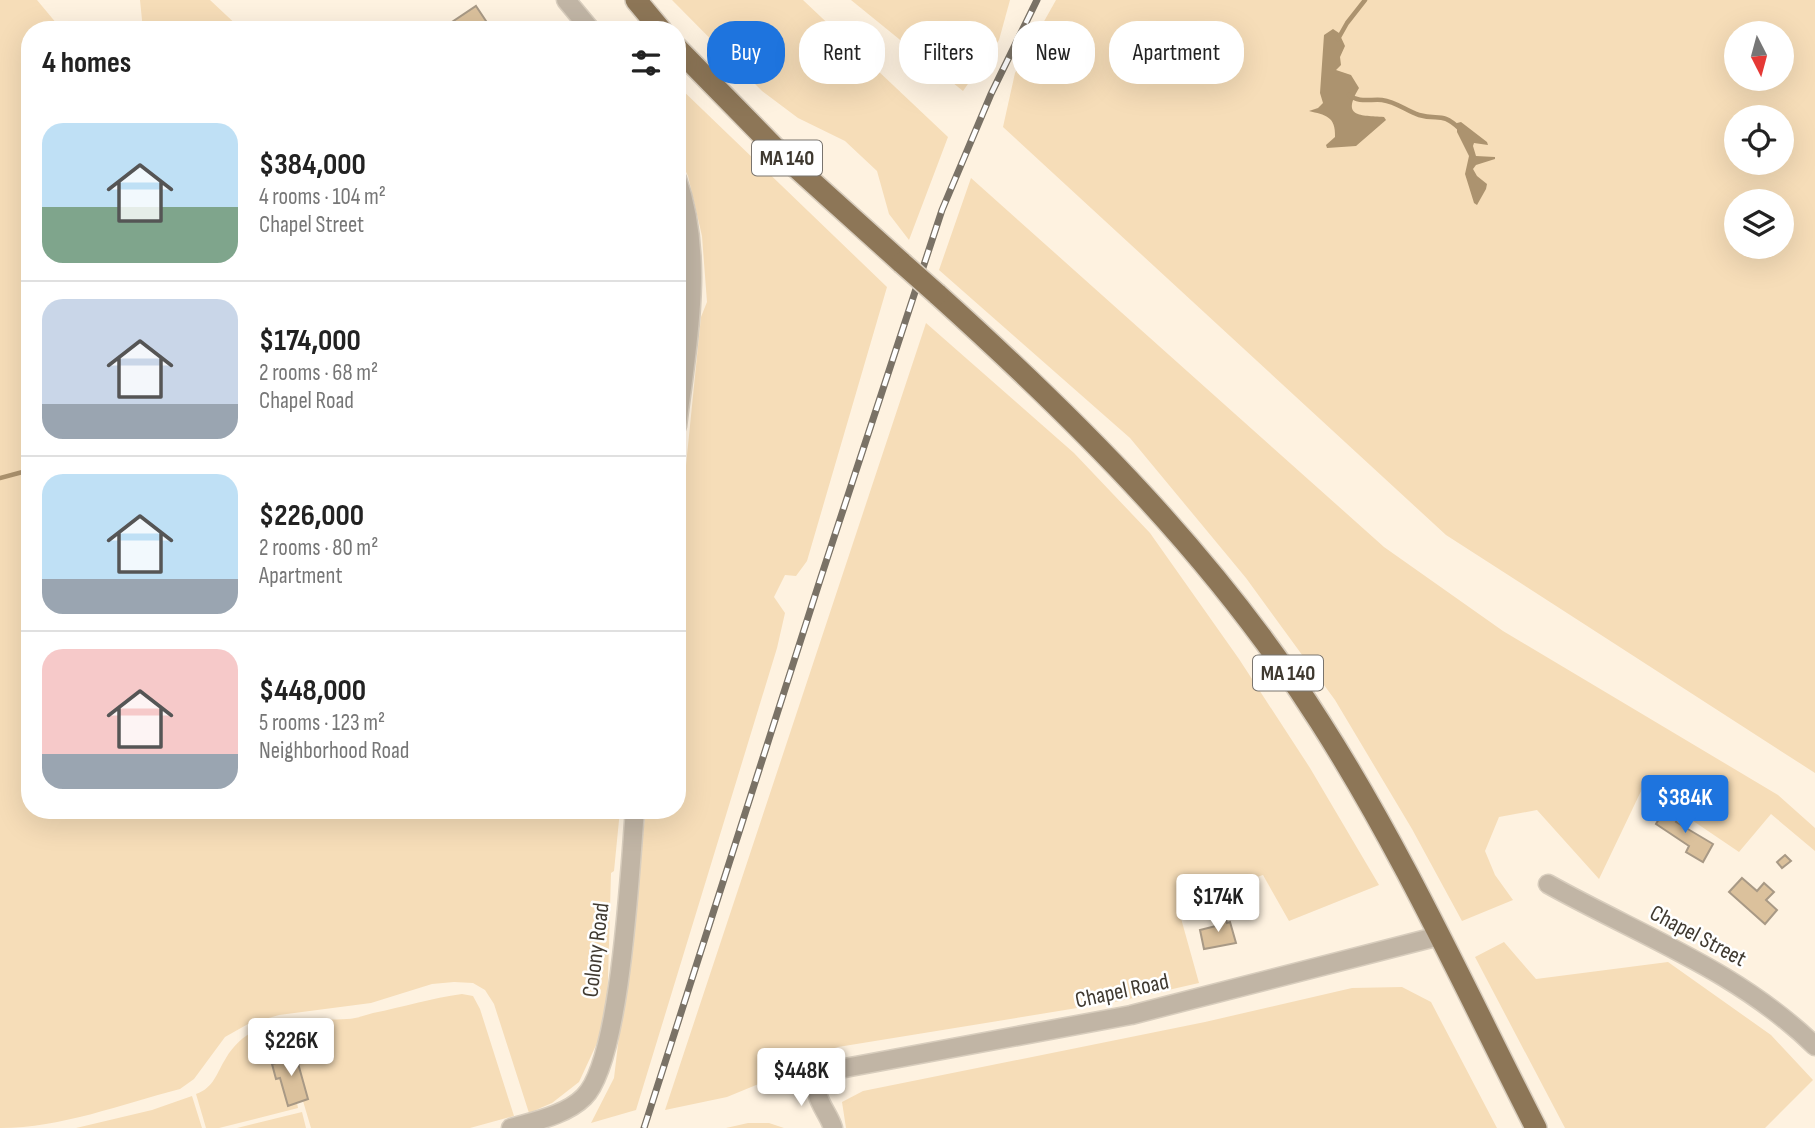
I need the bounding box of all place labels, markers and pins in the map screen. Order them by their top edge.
pin: $384K [1636,776,1734,835]
pin: $174K [1169,874,1267,934]
pin: $226K [242,1018,340,1078]
pin: $448K [752,1048,850,1108]

